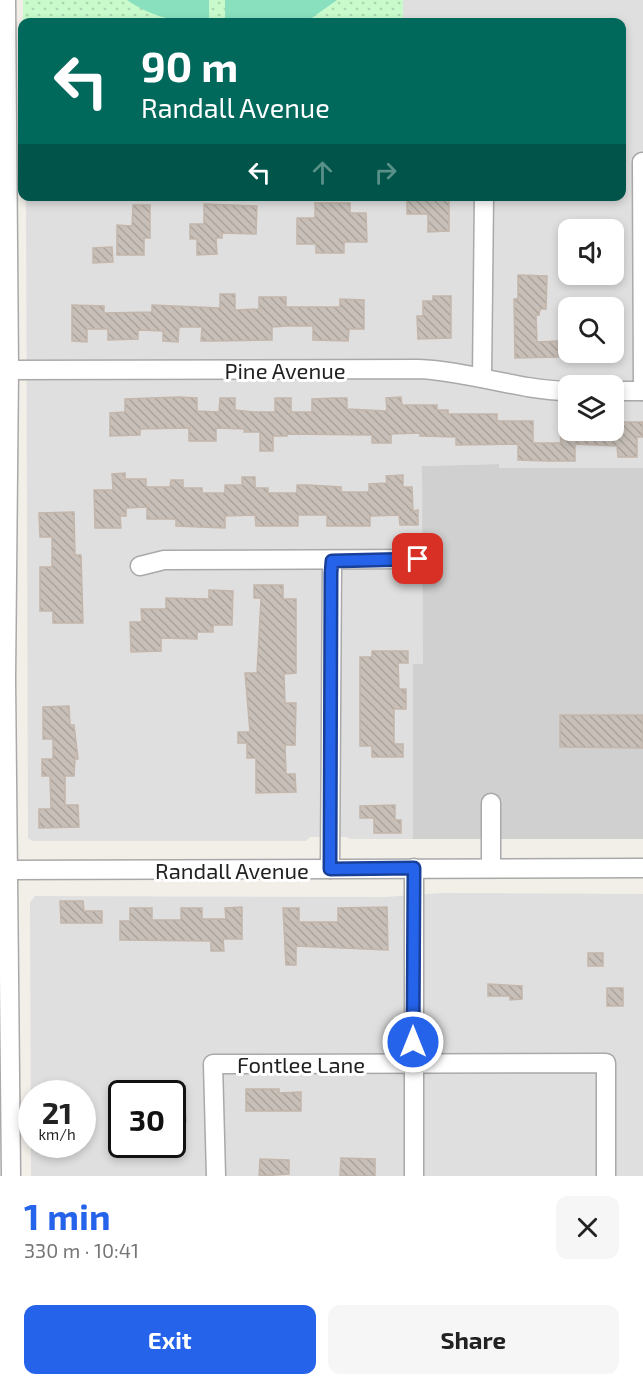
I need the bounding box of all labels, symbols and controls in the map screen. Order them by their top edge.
text: 90 m [141,40,238,90]
icon: left [42,42,120,120]
text: Randall Avenue [141,91,330,123]
icon: left [243,156,276,189]
icon: ahead [306,156,339,189]
icon: right [369,156,402,189]
map controls [558,219,624,441]
button: sound [558,219,624,285]
button: search [558,297,624,363]
street label: Pine Avenue [224,357,346,383]
button: layers [558,375,624,441]
pin [392,533,443,584]
icon: arrive [401,542,434,575]
street label: Randall Avenue [155,857,309,883]
position arrow [381,1010,445,1074]
street label: Fontlee Lane [237,1051,365,1077]
speed limit sign: 30 [108,1080,186,1158]
text: 21 [42,1094,72,1130]
text: km/h [38,1125,76,1143]
text: 1 min [24,1194,111,1237]
button: close [556,1196,619,1259]
text: 330 m · 10:41 [24,1238,139,1262]
button: Exit [24,1305,316,1374]
button: Share [328,1305,619,1374]

